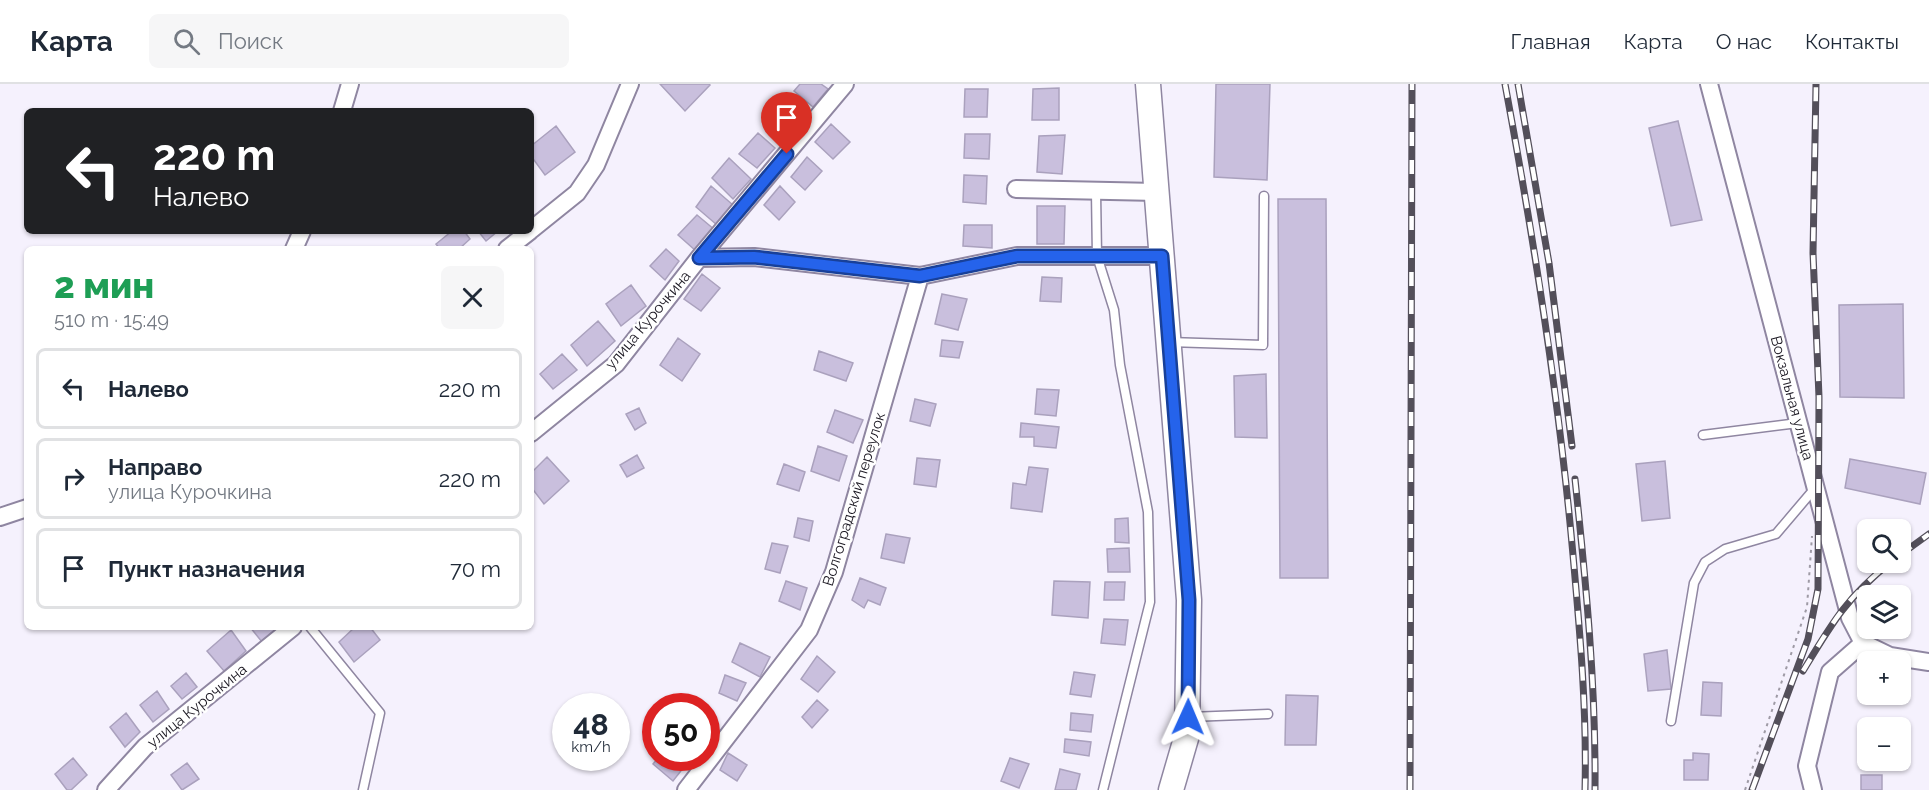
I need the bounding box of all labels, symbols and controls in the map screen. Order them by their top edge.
search box [149,14,569,68]
text: Карта [30,25,113,58]
icon: search [170,25,203,58]
text: Поиск [218,28,283,54]
text: Главная [1511,29,1591,54]
text: Карта [1624,29,1683,54]
text: О нас [1716,29,1772,54]
text: Контакты [1805,29,1899,54]
pin [761,92,812,154]
icon: arrive [770,101,803,134]
text: 220 m [153,131,275,180]
icon: left [54,132,132,210]
text: Налево [153,181,249,212]
text: 2 мин [54,264,154,306]
button: close [441,266,504,329]
street label: улица Курочкина [602,267,694,373]
text: 510 m · 15:49 [54,308,169,332]
street label: Вокзальная улица [1767,334,1817,462]
icon: left [57,372,90,405]
text: Налево [108,376,189,402]
text: 220 m [439,376,501,402]
street label: Волгоградский переулок [819,410,889,588]
text: Направо [108,454,202,480]
icon: right [57,462,90,495]
text: 220 m [439,466,501,492]
text: улица Курочкина [108,480,272,504]
map controls [1857,519,1911,771]
button: search [1857,519,1911,573]
icon: arrive [57,552,90,585]
text: Пункт назначения [108,556,305,582]
text: 70 m [450,556,501,582]
button: layers [1857,585,1911,639]
button: + [1857,651,1911,705]
street label: улица Курочкина [144,660,250,752]
position arrow [1156,685,1220,749]
speed limit sign: 50 [642,693,720,771]
text: 48 [573,707,609,742]
button: − [1857,717,1911,771]
text: km/h [571,738,611,756]

